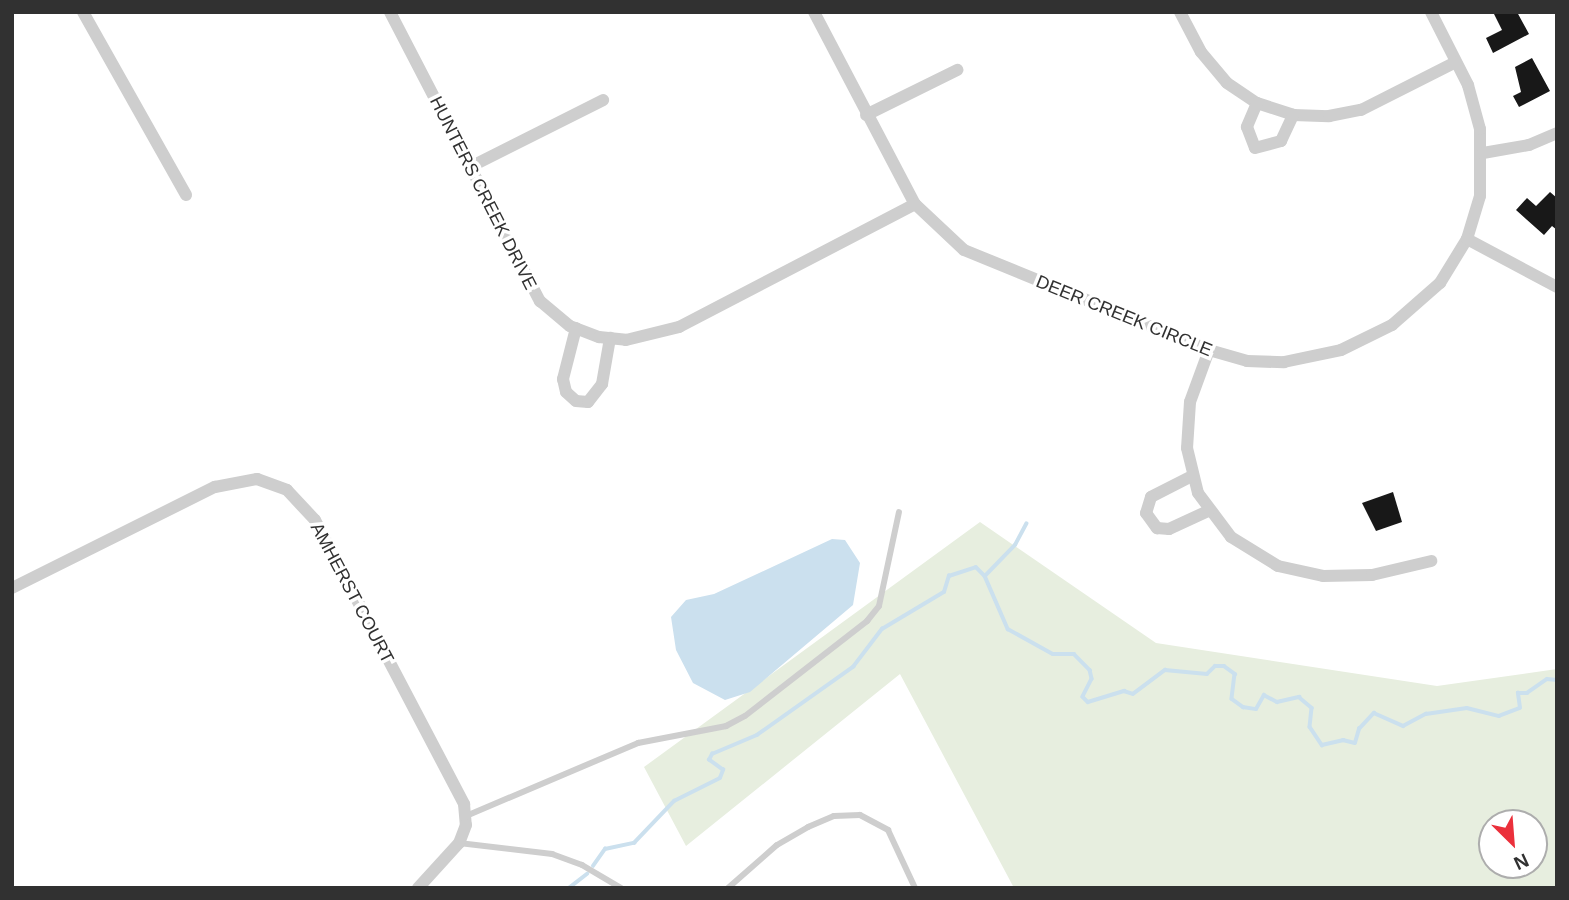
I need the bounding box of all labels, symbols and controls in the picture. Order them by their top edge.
street label: HUNTERS CREEK DRIVE [425,93,541,293]
street label: DEER CREEK CIRCLE [1033,271,1215,361]
street label: AMHERST COURT [306,519,398,667]
north arrow [1478,809,1548,879]
text: N [1511,849,1532,874]

